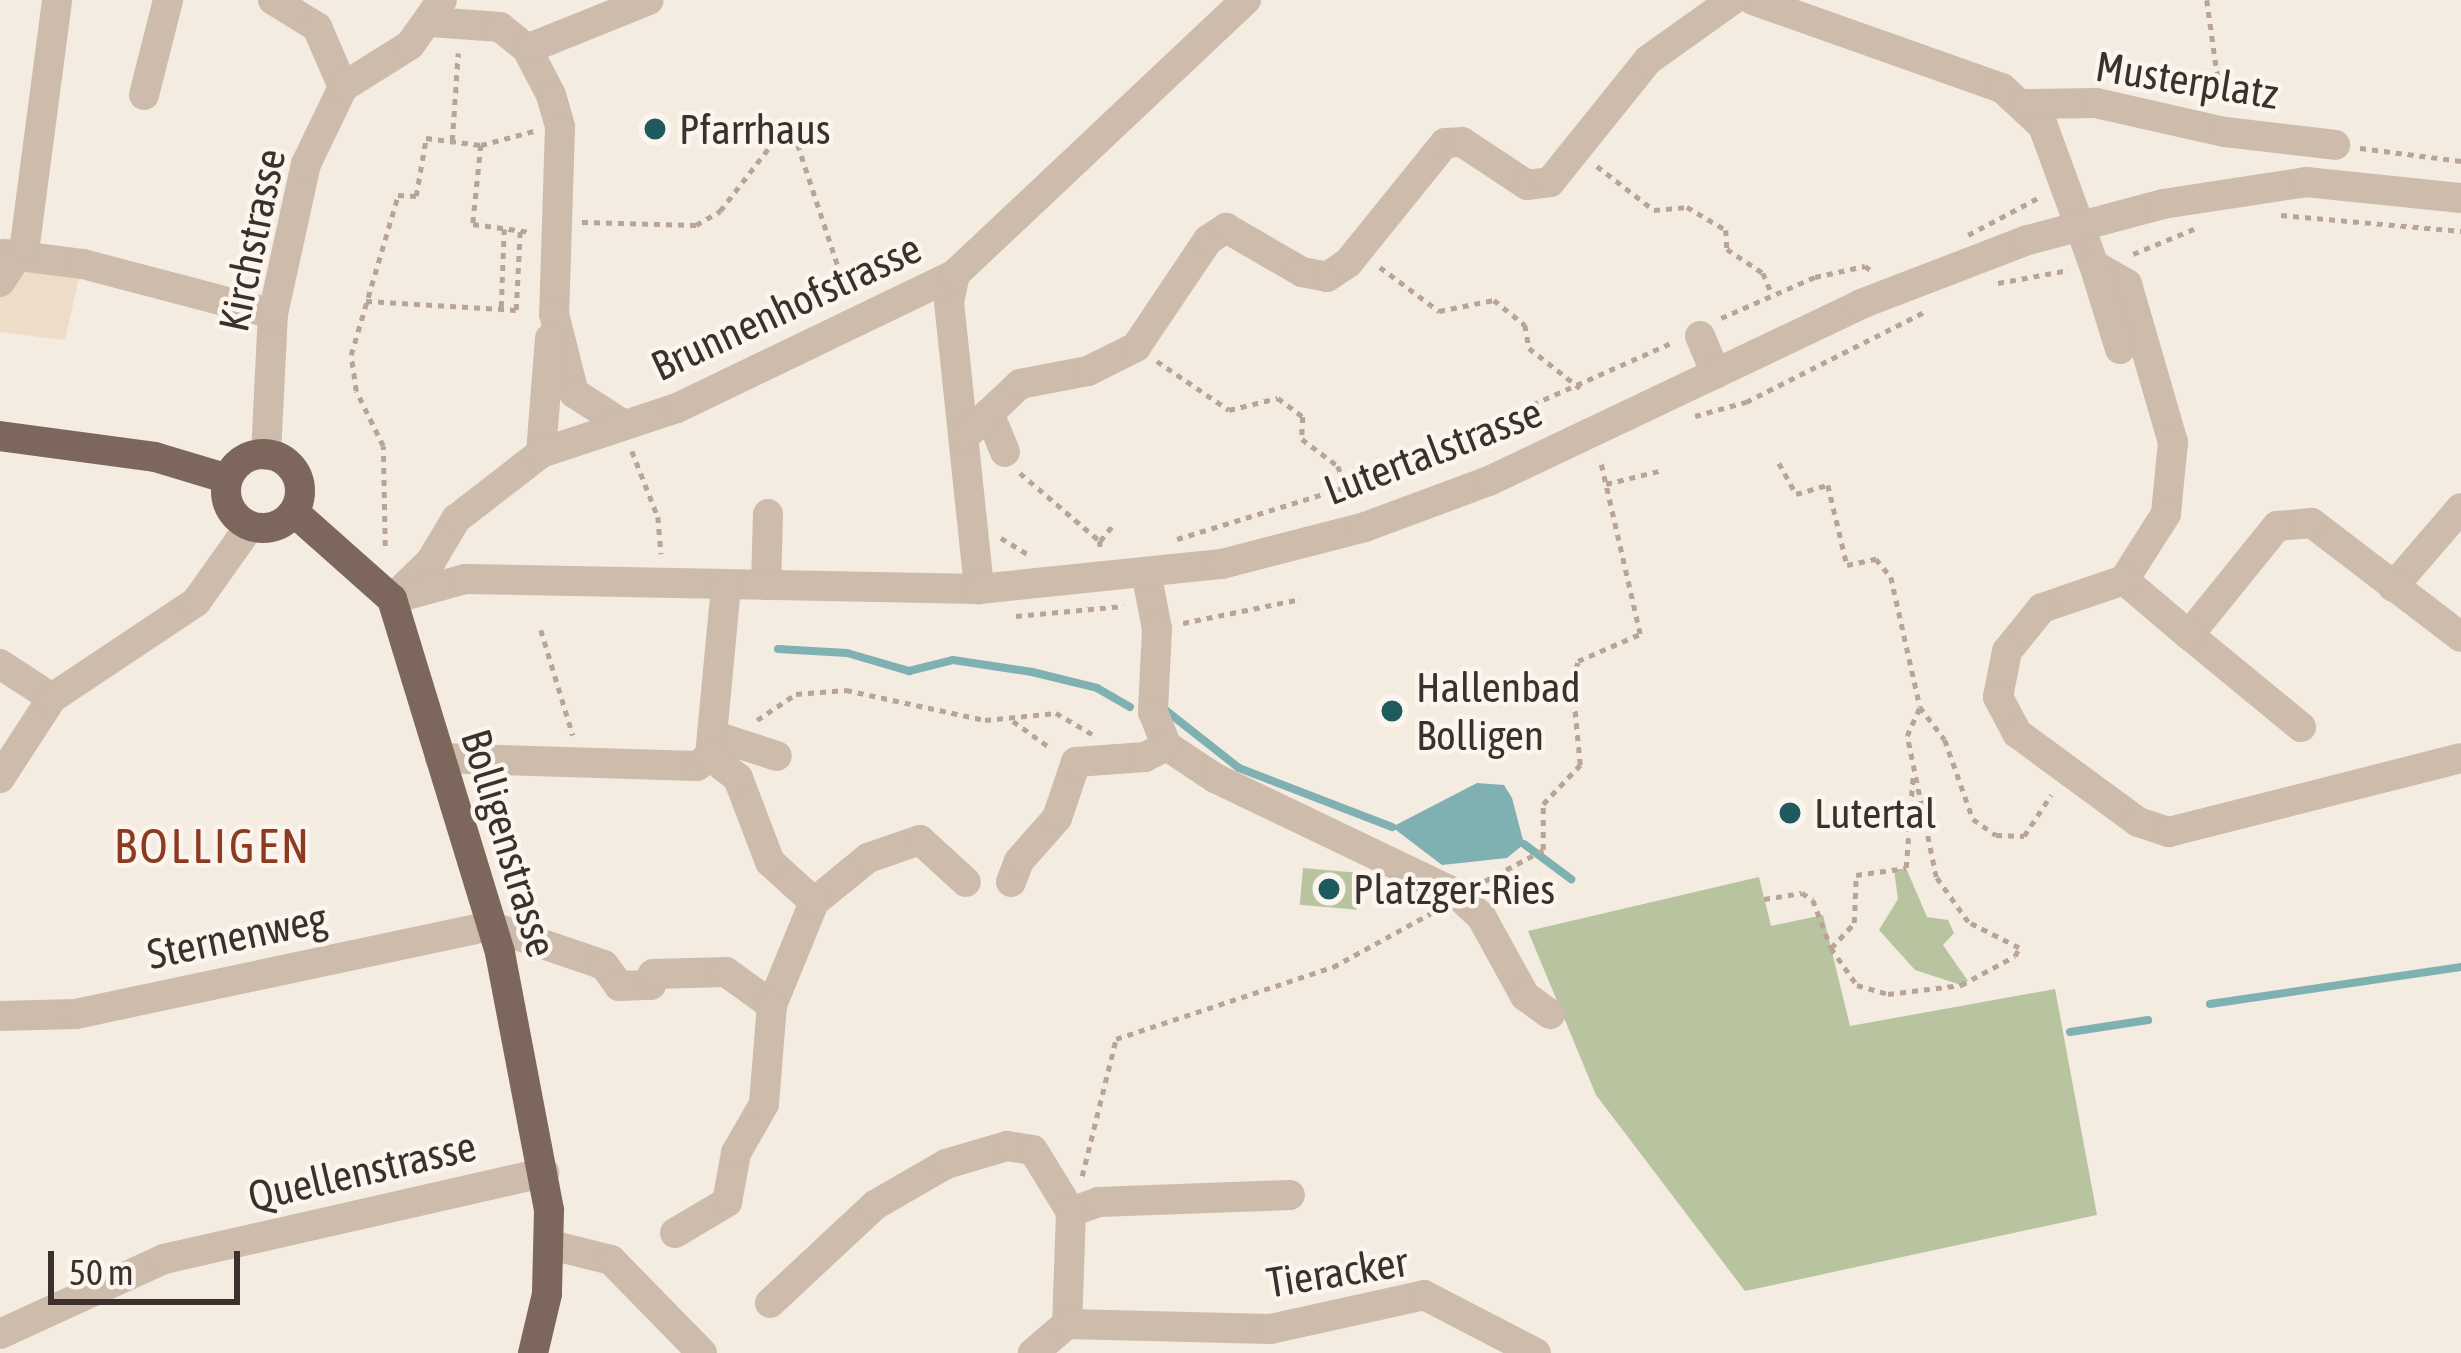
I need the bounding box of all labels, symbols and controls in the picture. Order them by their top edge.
street label: Musterplatz [2092,41,2282,119]
place label: Pfarrhaus [679,104,830,154]
marker: Pfarrhaus [642,116,668,142]
street label: Kirchstrasse [208,144,296,336]
street label: Brunnenhofstrasse [643,223,929,391]
street label: Lutertalstrasse [1317,386,1549,516]
place label: Hallenbad Bolligen [1416,662,1581,760]
marker: Hallenbad Bolligen [1379,698,1405,724]
street label: Bolligenstrasse [451,723,567,963]
place label: Lutertal [1814,788,1936,838]
marker: Lutertal [1777,800,1803,826]
district label: BOLLIGEN [114,817,312,875]
place label: Platzger-Ries [1353,864,1555,914]
marker: Platzger-Ries [1316,876,1342,902]
street label: Sternenweg [143,892,331,980]
street label: Quellenstrasse [243,1120,481,1222]
scale bar [54,1227,246,1301]
street label: Tieracker [1263,1236,1411,1308]
text: 50 m [69,1251,134,1293]

